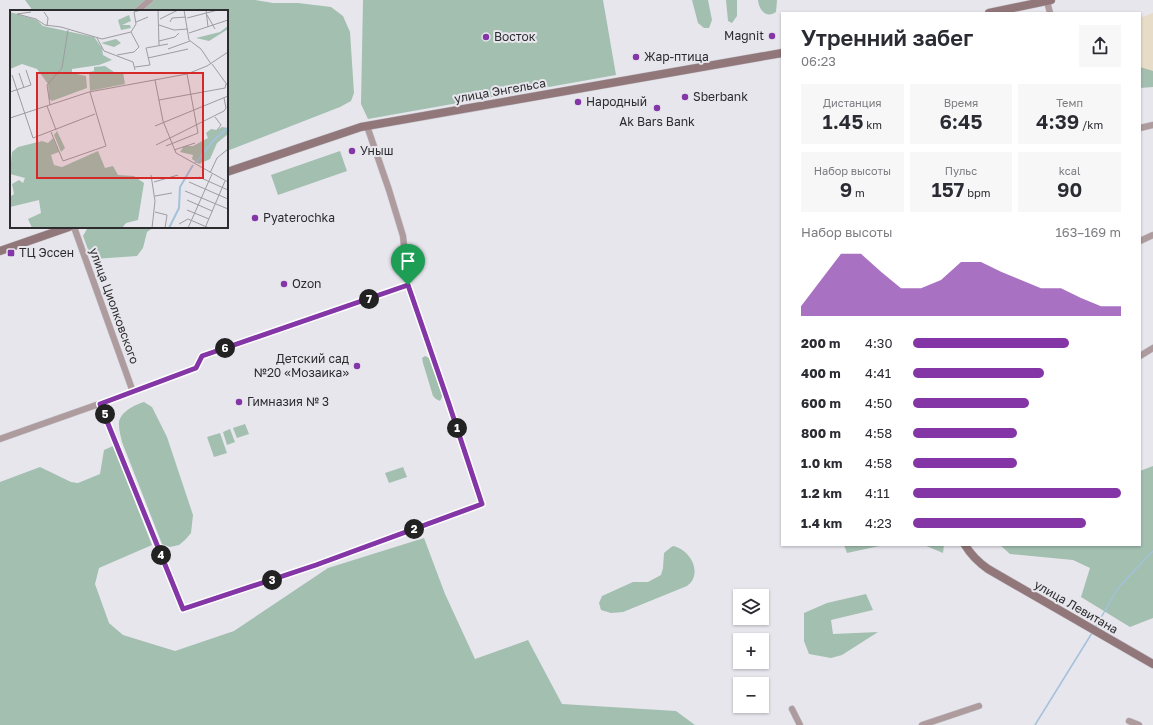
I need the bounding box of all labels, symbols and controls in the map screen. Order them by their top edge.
inset map [10,10,228,228]
text: Утренний забег [801,24,973,51]
button: share [1079,25,1121,67]
place label: Magnit [724,28,764,43]
place label: Восток [494,29,536,44]
marker: Magnit [767,31,777,41]
marker: Восток [481,32,491,42]
place label: Жар-птица [644,49,709,64]
marker: Жар-птица [631,52,641,62]
text: 06:23 [801,53,836,69]
street label: улица Энгельса [453,75,547,106]
place label: Sberbank [693,89,748,104]
marker: Sberbank [680,92,690,102]
place label: Народный [586,94,647,109]
text: Дистанция [823,96,882,109]
text: Время [944,96,978,109]
text: Темп [1056,96,1083,109]
marker: Народный [573,97,583,107]
marker: Ak Bars Bank [652,103,662,113]
text: 1.45 [823,109,863,133]
text: 6:45 [939,109,983,133]
text: 4:39 [1036,109,1079,133]
place label: Ak Bars Bank [619,114,695,129]
text: km [863,118,882,131]
text: /km [1079,118,1103,131]
place label: Уныш [360,143,393,158]
marker: Уныш [347,146,357,156]
text: Набор высоты [814,164,891,177]
text: Пульс [945,164,977,177]
text: kcal [1059,164,1081,177]
text: 9 [840,177,852,201]
text: 157 [932,177,964,201]
text: 90 [1057,177,1082,201]
text: m [852,186,865,199]
text: bpm [964,186,990,199]
place label: Pyaterochka [263,210,335,225]
marker: Pyaterochka [250,213,260,223]
text: Набор высоты [801,224,892,240]
text: 163–169 m [1056,224,1121,240]
pin [391,244,425,285]
place label: ТЦ Эссен [19,245,74,260]
street label: улица Циолковского [86,246,142,366]
marker: ТЦ Эссен [6,248,16,258]
icon: arrive [397,250,419,272]
place label: Ozon [292,276,321,291]
marker: Ozon [279,279,289,289]
pin: 7 [359,289,379,309]
text: 7 [366,292,372,305]
text: 200 m [801,335,840,351]
text: 4:30 [865,335,893,351]
pin: 6 [215,338,235,358]
text: 6 [222,341,229,354]
place label: Детский сад №20 «Мозаика» [254,351,349,380]
marker: Детский сад №20 «Мозаика» [352,361,362,371]
text: 400 m [801,365,841,381]
text: 4:41 [865,365,891,381]
place label: Гимназия № 3 [247,394,329,409]
text: 600 m [801,395,841,411]
text: 4:50 [865,395,892,411]
marker: Гимназия № 3 [234,397,244,407]
pin: 5 [95,404,115,424]
text: 5 [102,407,108,420]
pin: 1 [447,418,467,438]
text: 1 [454,421,460,434]
text: 800 m [801,425,841,441]
text: 4:58 [865,425,892,441]
text: 1.0 km [801,455,842,471]
text: 4:58 [865,455,892,471]
text: 1.2 km [801,485,842,501]
text: 4:11 [865,485,889,501]
text: 1.4 km [801,515,842,531]
text: 4:23 [865,515,892,531]
pin: 2 [404,519,424,539]
text: 2 [411,522,417,535]
pin: 4 [151,545,171,565]
text: 4 [158,548,164,561]
pin: 3 [262,570,282,590]
text: 3 [269,573,275,586]
street label: улица Левитана [1032,576,1121,637]
map controls [733,589,769,713]
button: layers [733,589,769,625]
button: + [733,633,769,669]
button: − [733,677,769,713]

